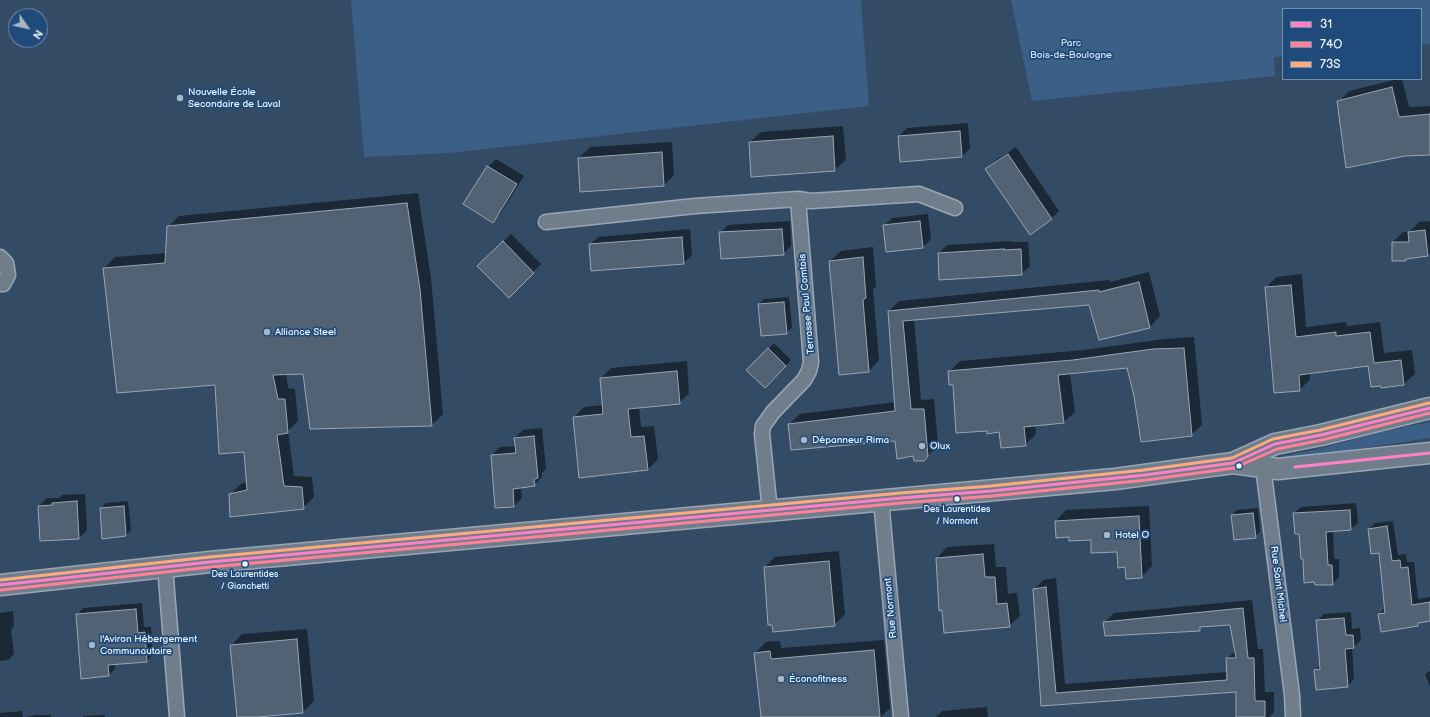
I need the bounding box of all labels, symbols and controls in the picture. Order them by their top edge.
north arrow [8,8,48,48]
legend [1282,8,1422,80]
text: 31 [1320,17,1332,32]
text: N [30,27,45,41]
park label: Parc Bois-de-Boulogne [1030,37,1112,60]
text: 74O [1320,37,1342,52]
text: 73S [1320,57,1341,72]
place label: Nouvelle École Secondaire de Laval [188,86,280,110]
marker: Nouvelle École Secondaire de Laval [175,93,185,103]
street label: Terrasse Paul Comtois [797,253,817,355]
place label: Alliance Steel [275,326,336,338]
marker: Alliance Steel [262,327,272,337]
place label: Dépanneur Rima [812,434,889,446]
marker: Dépanneur Rima [799,435,809,445]
place label: Olux [930,440,950,452]
marker: Olux [917,441,927,451]
unlabelled marker [1234,461,1244,471]
marker: Des Laurentides / Normont [952,494,962,504]
place label: Des Laurentides / Normont [924,505,990,526]
place label: Hotel O [1115,529,1149,541]
marker: Hotel O [1102,530,1112,540]
street label: Rue Saint Michel [1267,545,1289,623]
marker: Des Laurentides / Gianchetti [240,559,250,569]
place label: Des Laurentides / Gianchetti [212,570,278,591]
street label: Rue Normont [882,577,900,639]
place label: l'Aviron Hébergement Communautaire [100,633,197,656]
marker: l'Aviron Hébergement Communautaire [87,640,97,650]
place label: Éconofitness [789,673,847,685]
marker: Éconofitness [776,674,786,684]

